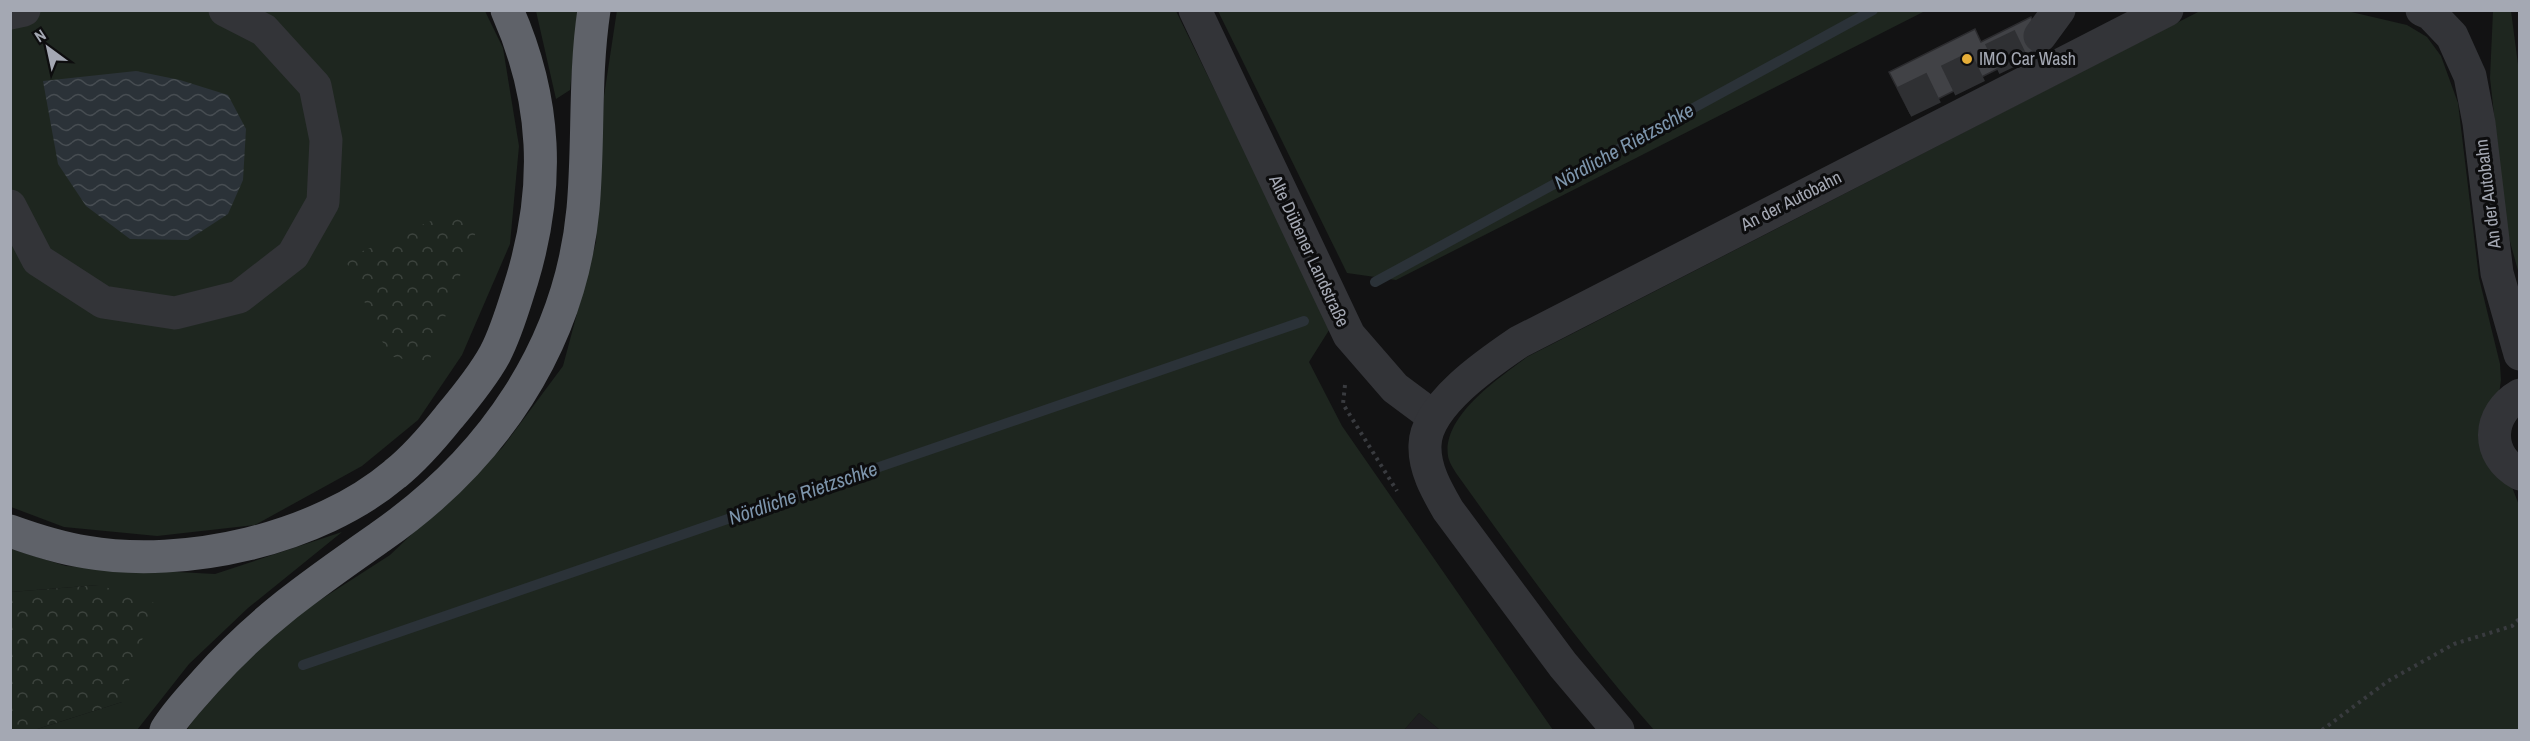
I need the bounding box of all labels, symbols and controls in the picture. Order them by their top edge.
north arrow [18,18,78,78]
text: N [30,24,50,47]
place label: IMO Car Wash [1979,46,2076,71]
marker: IMO Car Wash [1960,52,1974,66]
water label: Nördliche Rietzschke [1549,96,1698,195]
street label: An der Autobahn [2468,138,2507,251]
street label: An der Autobahn [1735,164,1845,237]
street label: Alte Dübener Landstraße [1263,170,1356,331]
water label: Nördliche Rietzschke [725,454,881,531]

